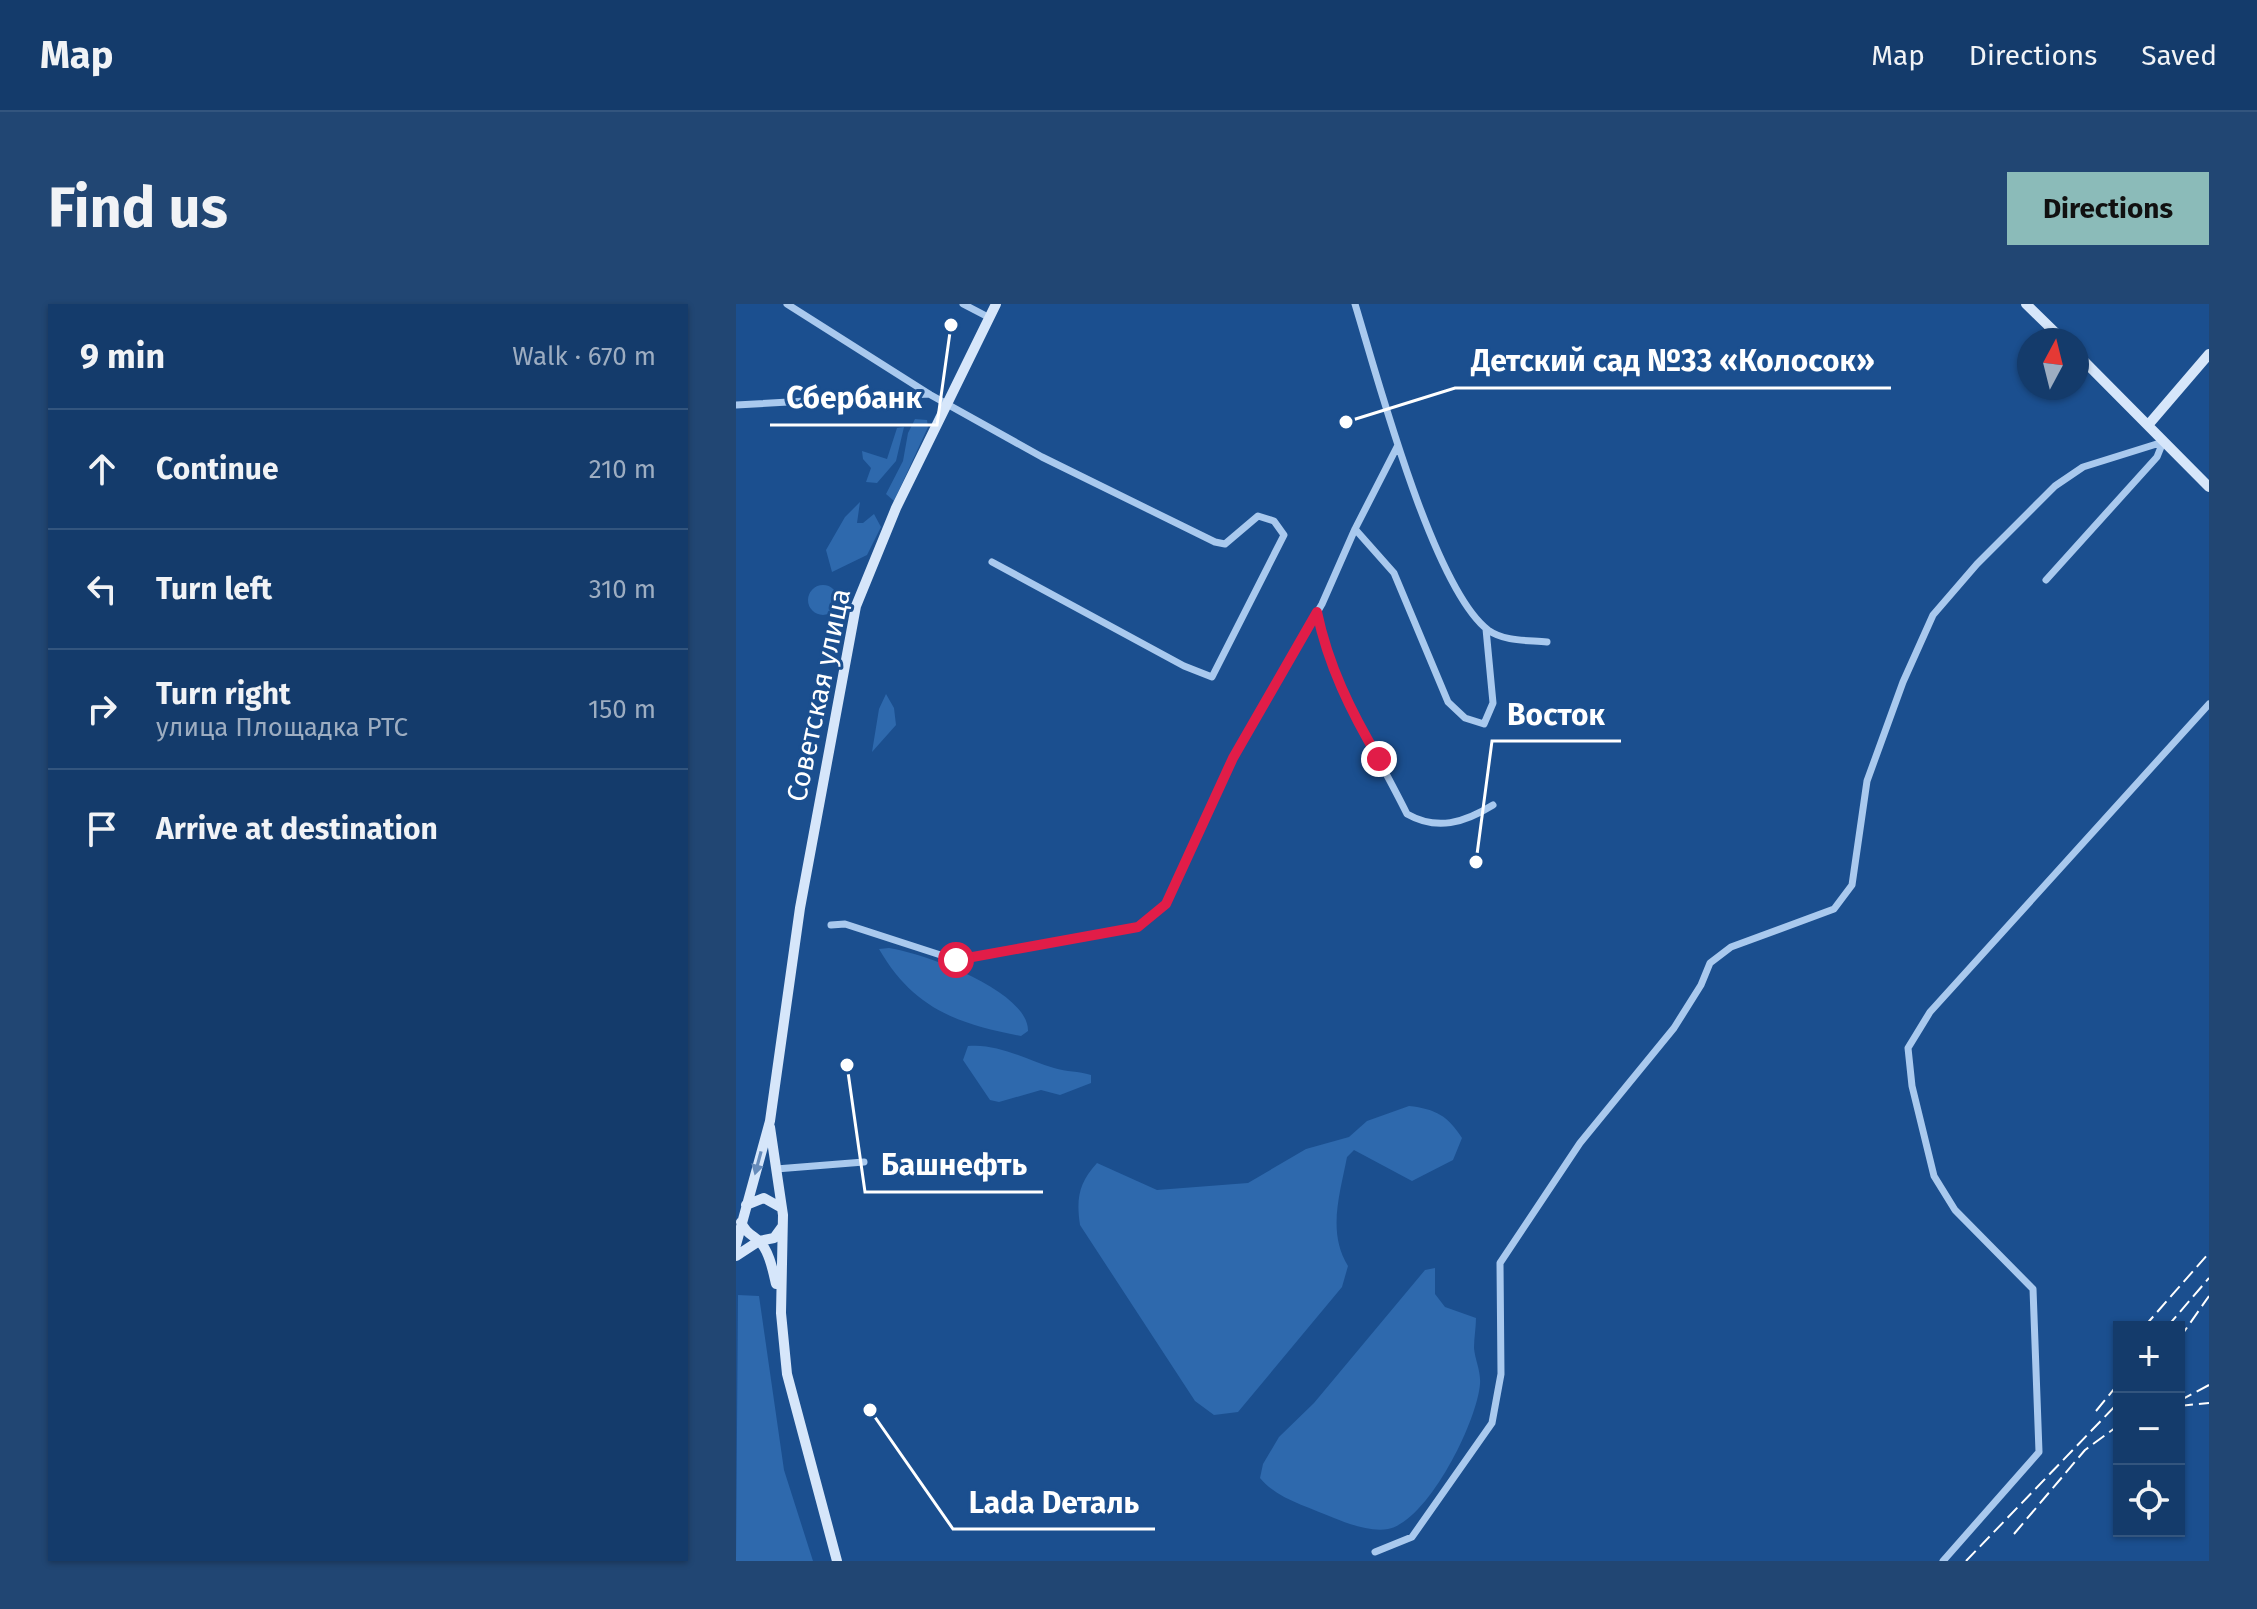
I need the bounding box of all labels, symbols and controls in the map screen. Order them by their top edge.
text: Map [40,32,113,78]
text: Map [1871,39,1925,72]
text: Directions [1969,39,2097,72]
text: Saved [2141,39,2217,72]
button: Directions [2007,172,2209,245]
text: Find us [48,175,228,242]
north arrow [2017,328,2089,400]
callout: Детский сад №33 «Колосок» [1455,334,1891,388]
text: 9 min [80,336,165,377]
text: Walk · 670 m [512,341,656,372]
text: Детский сад №33 «Колосок» [1470,343,1875,379]
callout: Сбербанк [770,371,937,425]
text: Сбербанк [786,380,922,416]
icon: ahead [80,447,124,491]
text: Continue [156,451,279,487]
text: 210 m [589,454,656,485]
icon: left [80,567,124,611]
text: Turn left [156,571,272,607]
text: 310 m [589,574,656,605]
street label: Советская улица [780,585,857,805]
text: Turn right [156,676,291,712]
icon: right [80,687,124,731]
callout: Восток [1492,687,1621,741]
text: 150 m [588,694,656,725]
text: Восток [1507,697,1605,733]
text: улица Площадка РТС [156,712,408,743]
route end [1361,741,1397,777]
icon: arrive [80,807,124,851]
text: Arrive at destination [156,811,438,847]
route start [938,942,974,978]
callout: Башнефть [865,1138,1043,1192]
text: Башнефть [881,1147,1027,1183]
one-way arrow [751,1151,764,1175]
map controls [2113,1321,2185,1537]
button: + [2113,1321,2185,1393]
button: − [2113,1393,2185,1465]
button: locate [2113,1465,2185,1537]
callout: Lada Dеталь [953,1475,1155,1529]
text: Lada Dеталь [969,1485,1140,1521]

